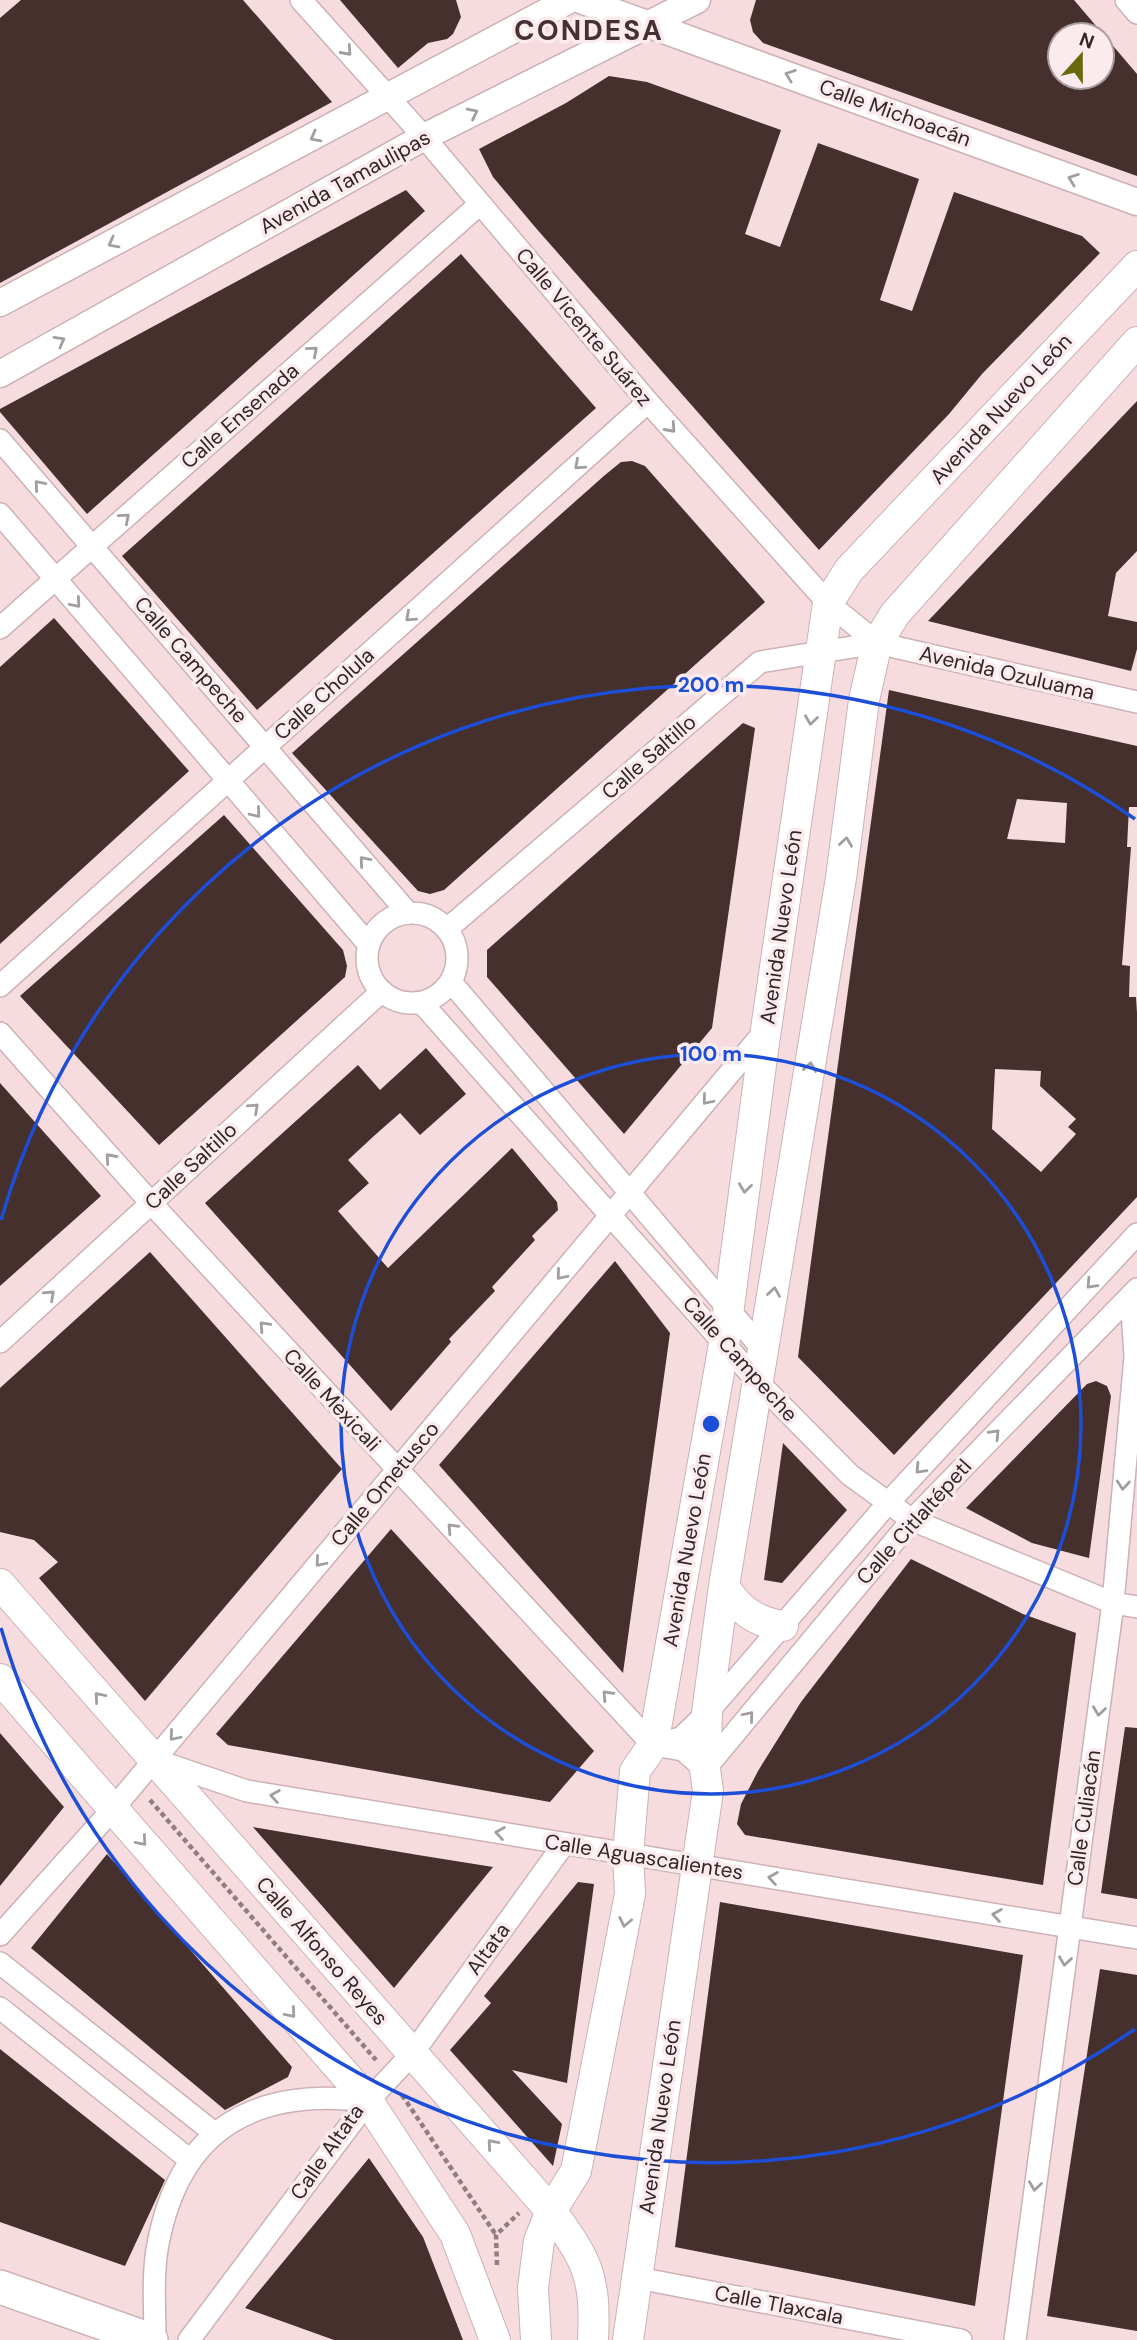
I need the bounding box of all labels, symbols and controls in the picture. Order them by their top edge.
district label: CONDESA [514,12,664,49]
north arrow [1046,21,1116,91]
text: N [1076,26,1098,55]
one-way arrow [339,43,351,56]
one-way arrow [785,69,797,83]
street label: Calle Michoacán [815,73,975,153]
one-way arrow [466,107,478,121]
street label: Avenida Tamaulipas [255,123,435,241]
one-way arrow [309,128,322,142]
one-way arrow [1067,173,1079,187]
one-way arrow [108,235,121,248]
street label: Calle Vicente Suárez [509,242,659,412]
street label: Avenida Nuevo León [924,328,1078,490]
one-way arrow [52,336,65,349]
one-way arrow [305,347,318,359]
street label: Calle Ensenada [175,357,305,475]
one-way arrow [662,420,675,433]
one-way arrow [574,456,587,469]
one-way arrow [35,480,47,493]
one-way arrow [116,514,129,526]
street label: Calle Campeche [128,591,254,729]
one-way arrow [68,595,80,608]
one-way arrow [405,609,418,621]
street label: Avenida Ozuluama [917,639,1097,707]
street label: Calle Cholula [268,642,380,746]
text: 200 m [678,671,744,699]
street label: Calle Saltillo [596,708,702,806]
one-way arrow [803,714,818,726]
one-way arrow [248,805,260,818]
street label: Avenida Nuevo León [753,828,809,1026]
one-way arrow [838,836,853,848]
one-way arrow [360,857,372,870]
text: 100 m [680,1040,742,1068]
one-way arrow [802,1061,817,1073]
one-way arrow [703,1092,715,1105]
one-way arrow [246,1104,259,1117]
street label: Calle Saltillo [139,1116,243,1216]
one-way arrow [106,1153,118,1166]
one-way arrow [737,1182,752,1194]
one-way arrow [557,1266,569,1279]
one-way arrow [1086,1276,1099,1289]
one-way arrow [766,1286,781,1298]
street label: Calle Campeche [676,1290,804,1428]
one-way arrow [42,1291,55,1304]
one-way arrow [259,1321,272,1334]
street label: Calle Mexicali [277,1343,387,1457]
centre of rings [699,1412,723,1436]
street label: Calle Ometusco [324,1416,446,1552]
one-way arrow [987,1429,1000,1442]
street label: Avenida Nuevo León [656,1451,718,1649]
street label: Calle Citlaltépetl [850,1453,978,1591]
one-way arrow [915,1461,928,1474]
one-way arrow [1116,1479,1131,1491]
one-way arrow [447,1523,460,1536]
one-way arrow [316,1553,328,1566]
one-way arrow [602,1690,615,1703]
one-way arrow [95,1692,107,1705]
one-way arrow [1091,1705,1106,1717]
one-way arrow [741,1711,753,1724]
one-way arrow [170,1728,182,1741]
street label: Calle Culiacán [1061,1748,1107,1888]
one-way arrow [270,1789,281,1804]
one-way arrow [494,1826,506,1841]
street label: Calle Aguascalientes [543,1827,745,1887]
one-way arrow [134,1833,146,1846]
street label: Calle Alfonso Reyes [250,1871,394,2031]
one-way arrow [767,1871,779,1886]
one-way arrow [991,1908,1003,1923]
one-way arrow [618,1916,633,1928]
street label: Altata [460,1917,516,1981]
one-way arrow [1058,1955,1073,1967]
one-way arrow [283,2005,295,2018]
street label: Avenida Nuevo León [632,2018,688,2216]
street label: Calle Altata [284,2099,370,2205]
one-way arrow [487,2139,500,2152]
one-way arrow [1028,2180,1043,2192]
street label: Calle Tlaxcala [712,2279,846,2331]

